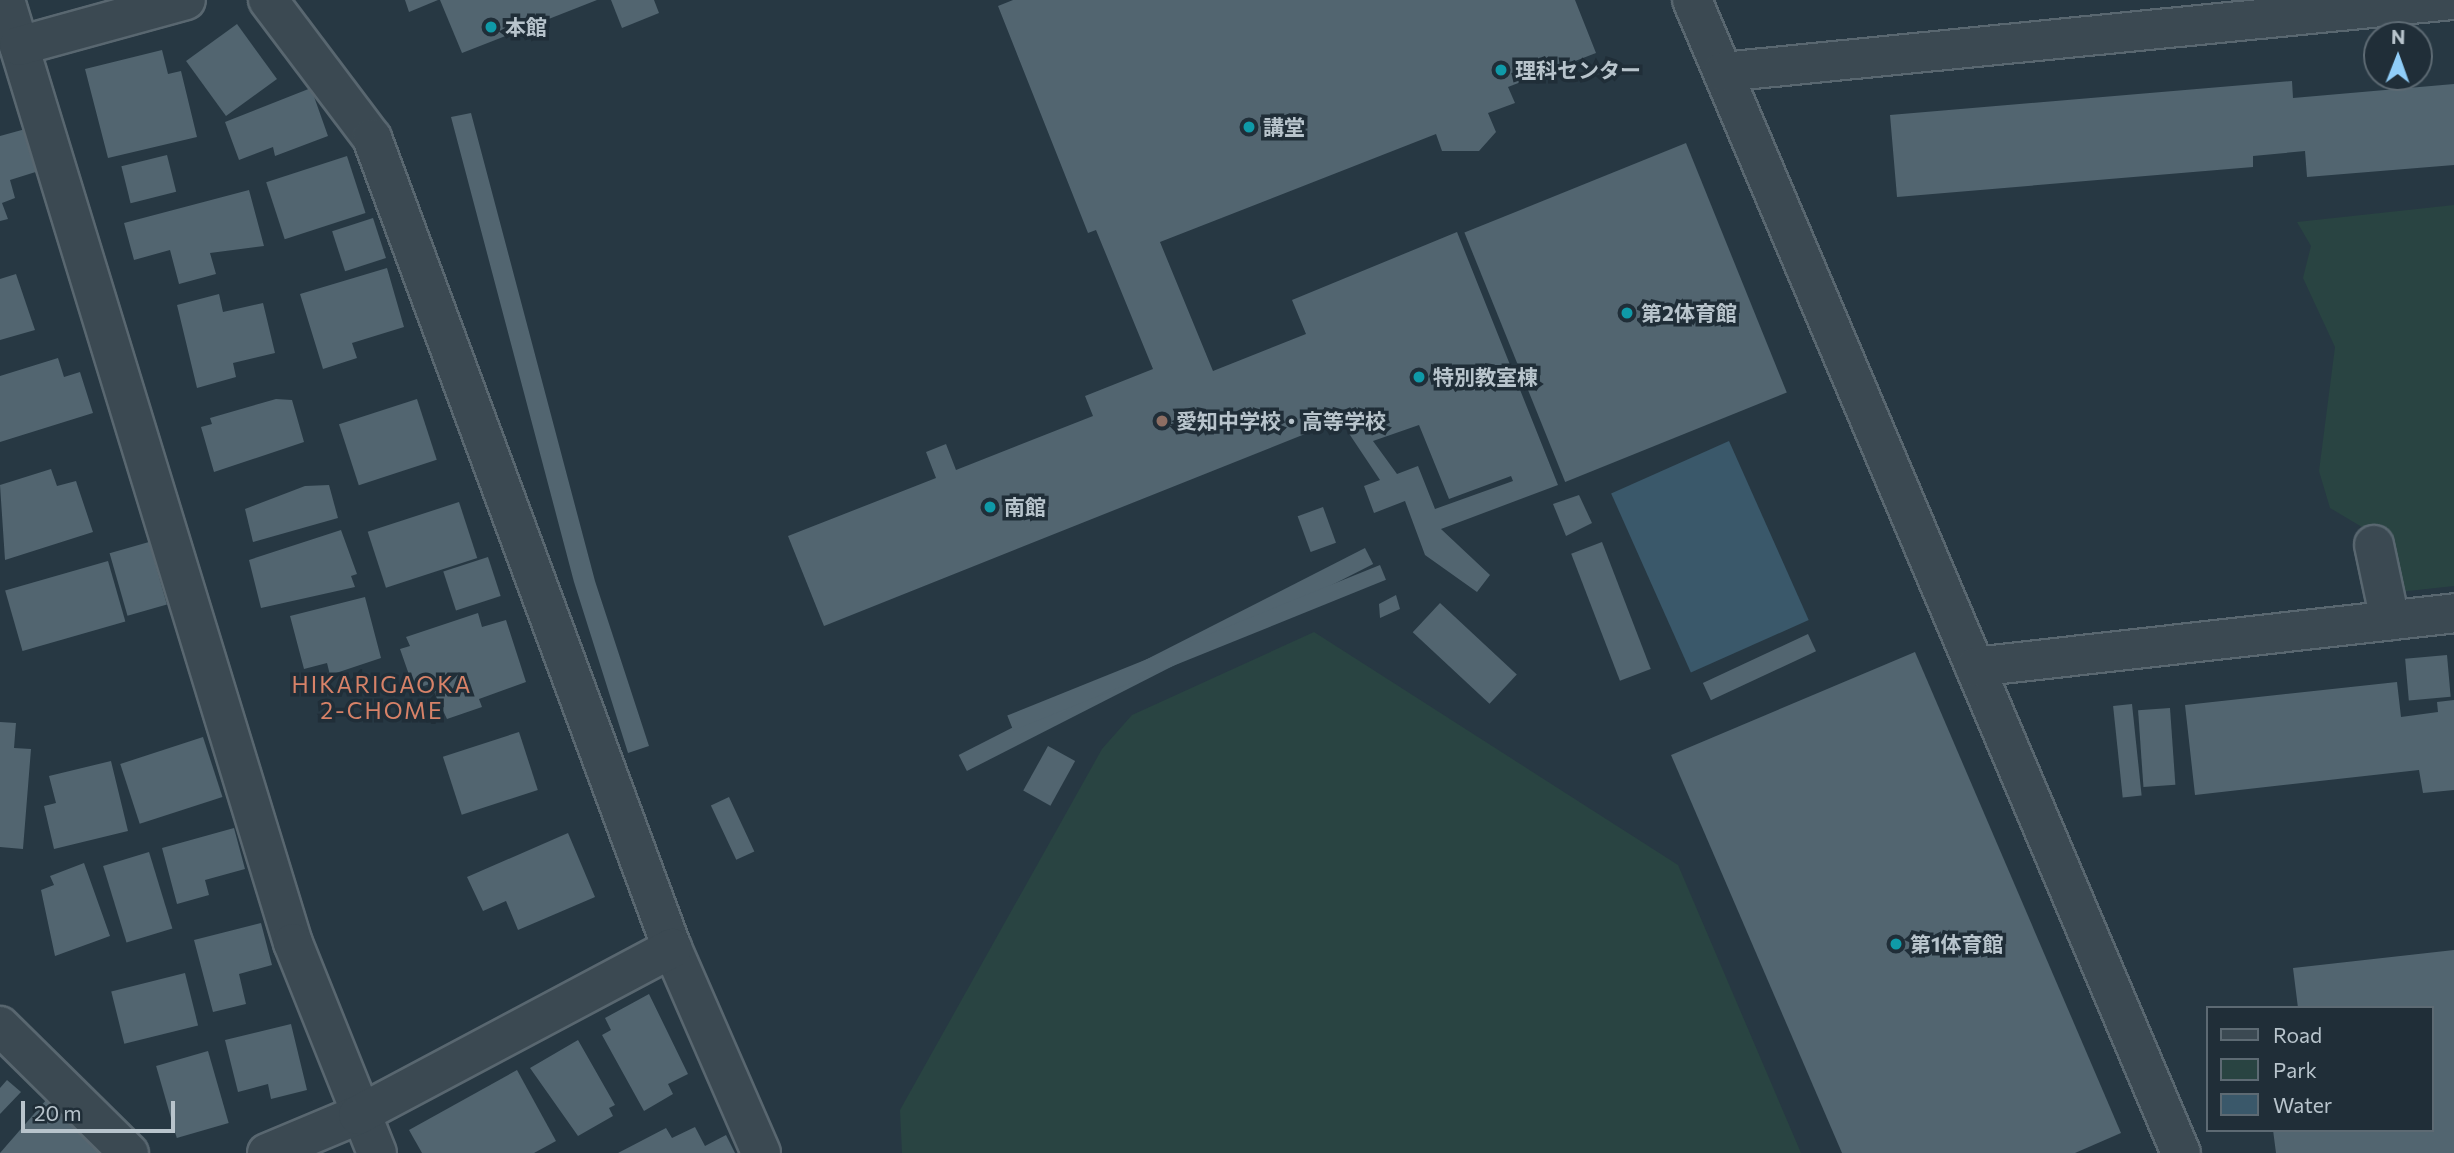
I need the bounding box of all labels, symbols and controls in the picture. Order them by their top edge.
place label: 本館 [505,14,547,40]
marker: 本館 [483,19,499,35]
north arrow [2363,21,2433,91]
text: N [2391,25,2406,48]
place label: 理科センター [1515,57,1641,83]
marker: 理科センター [1493,62,1509,78]
place label: 講堂 [1263,114,1305,140]
marker: 講堂 [1241,119,1257,135]
place label: 第2体育館 [1641,300,1737,326]
marker: 第2体育館 [1619,305,1635,321]
place label: 特別教室棟 [1433,364,1538,390]
marker: 特別教室棟 [1411,369,1427,385]
place label: 愛知中学校・高等学校 [1176,408,1386,434]
marker: 愛知中学校・高等学校 [1154,413,1170,429]
place label: 南館 [1004,494,1046,520]
marker: 南館 [982,499,998,515]
district label: HIKARIGAOKA 2-CHOME [293,670,471,724]
place label: 第1体育館 [1910,931,2004,957]
marker: 第1体育館 [1888,936,1904,952]
legend [2206,1006,2433,1132]
text: Road [2273,1022,2322,1047]
text: Park [2273,1057,2317,1082]
scale bar [24,1086,178,1130]
text: Water [2273,1092,2332,1117]
text: 20 m [34,1100,82,1125]

